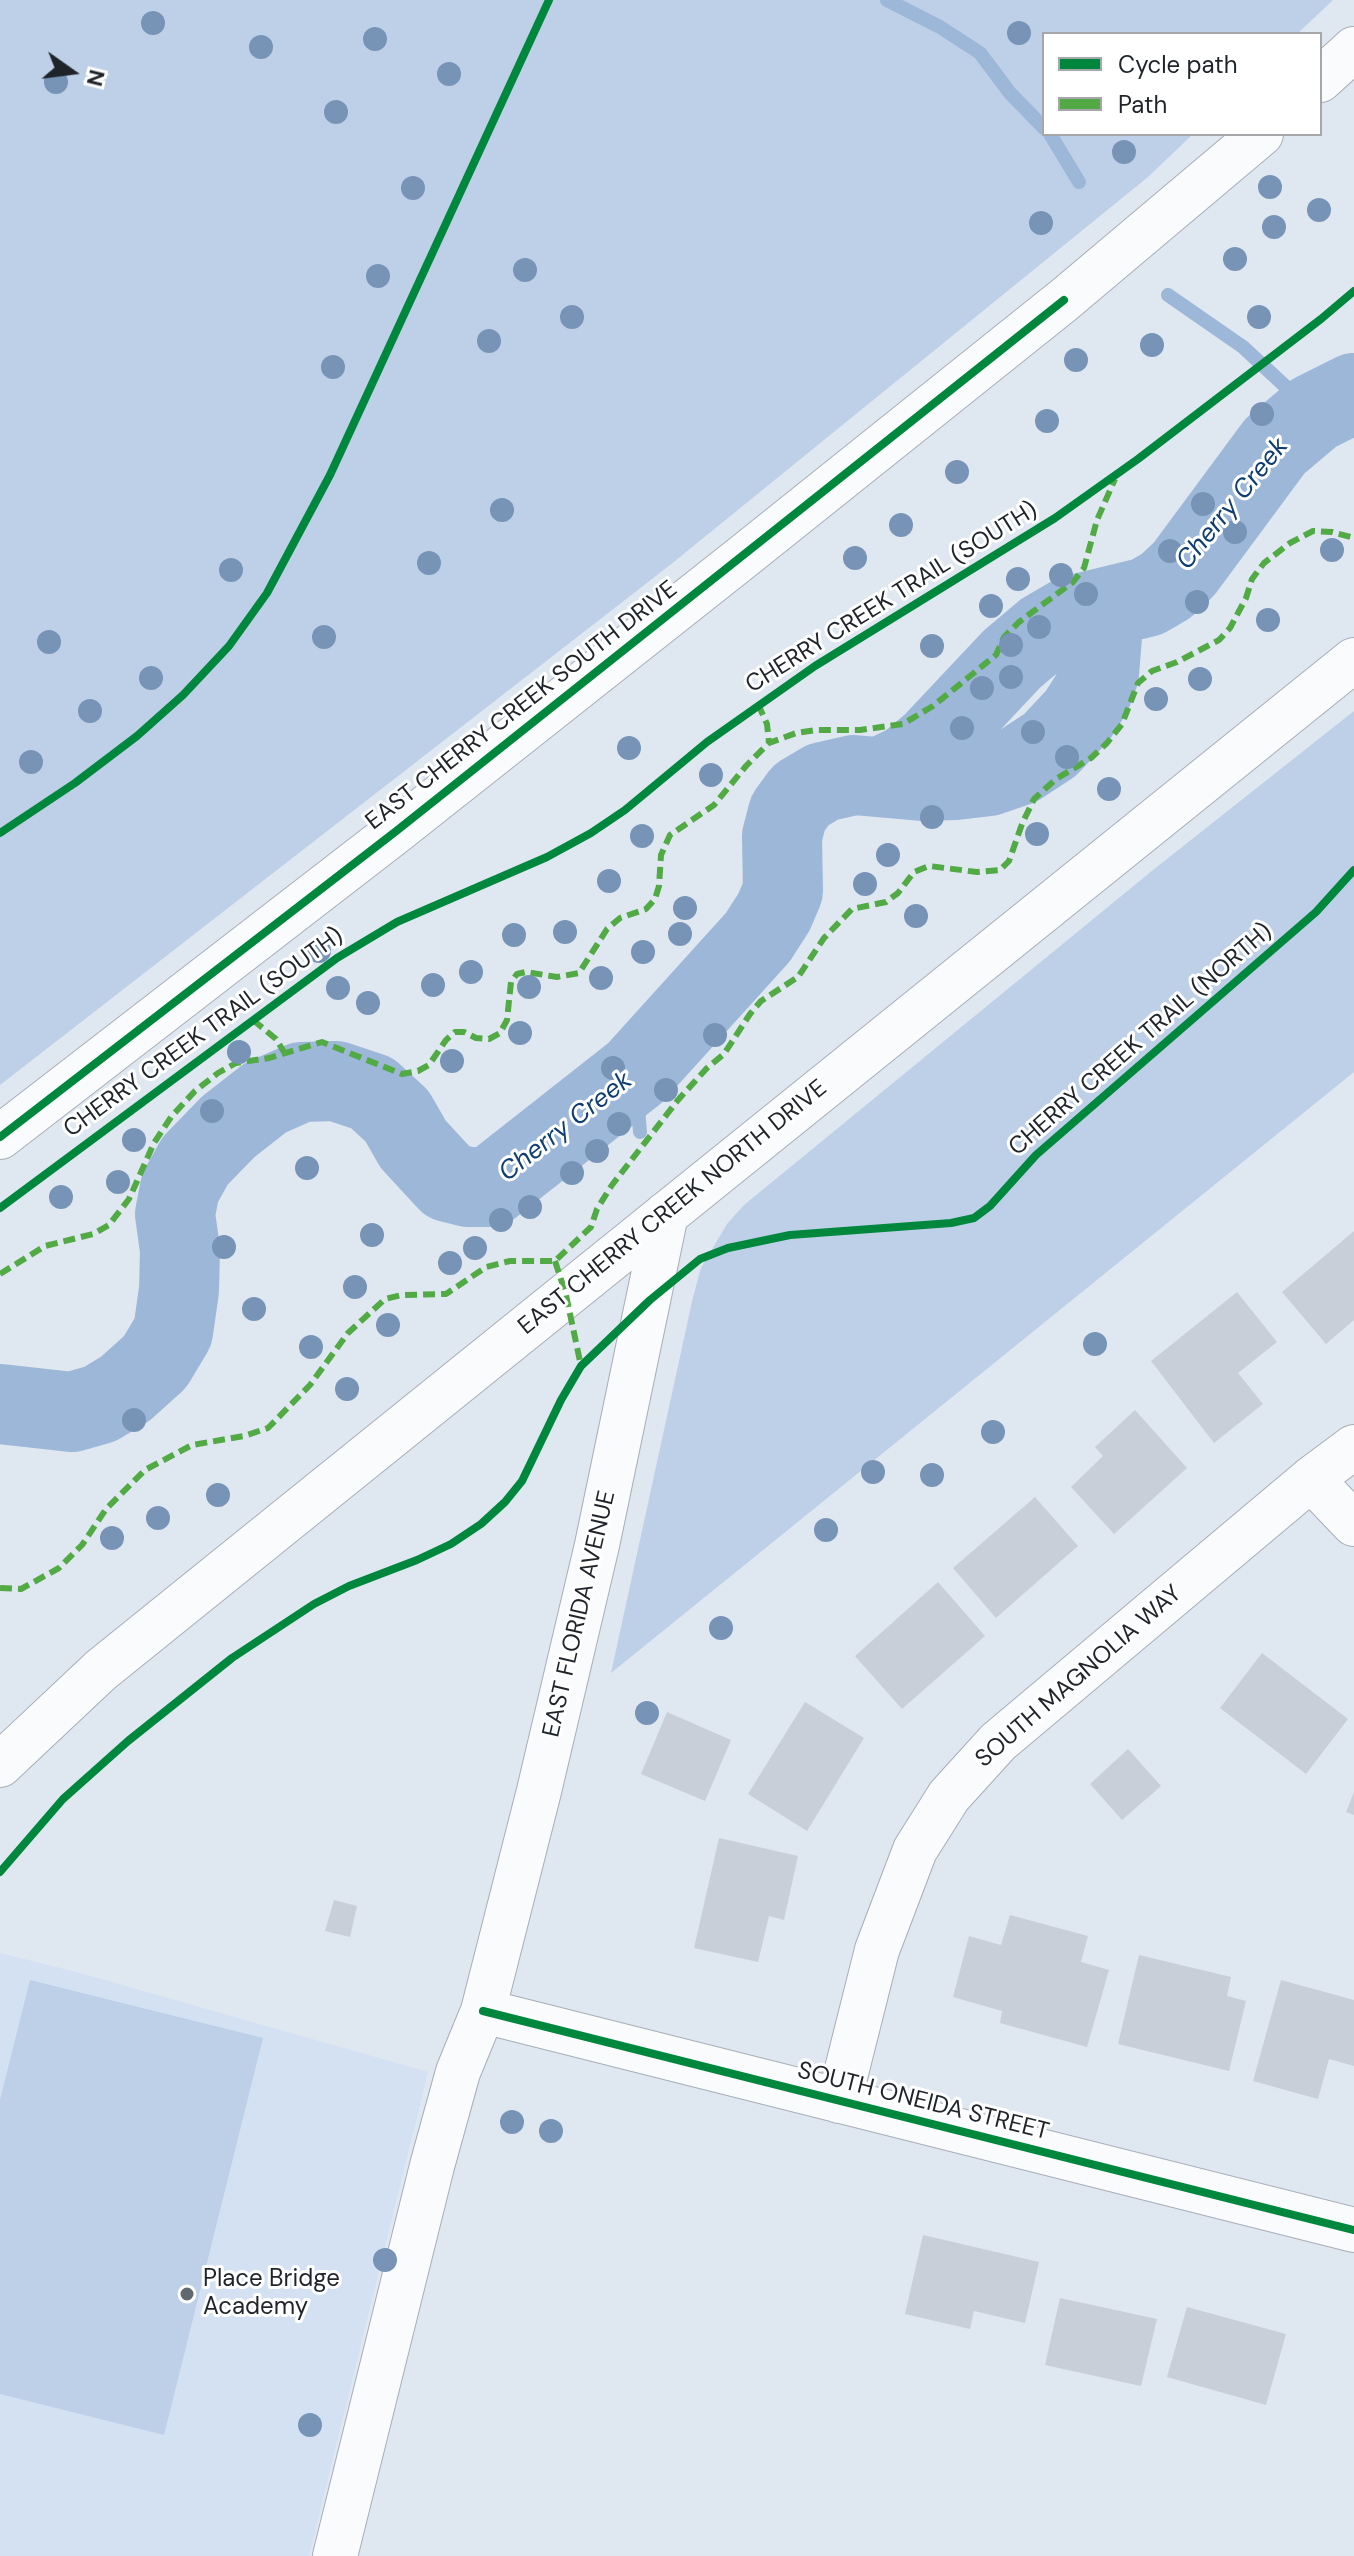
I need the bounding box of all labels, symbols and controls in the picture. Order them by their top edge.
north arrow [32,32,112,112]
legend [1042,32,1322,136]
text: Cycle path [1118,49,1237,80]
text: N [80,67,112,89]
text: Path [1118,89,1167,120]
water label: Cherry Creek [1170,432,1296,576]
street label: CHERRY CREEK TRAIL (SOUTH) [741,496,1043,700]
street label: EAST CHERRY CREEK SOUTH DRIVE [360,575,684,837]
street label: CHERRY CREEK TRAIL (NORTH) [1003,918,1279,1162]
street label: CHERRY CREEK TRAIL (SOUTH) [59,922,349,1144]
water label: Cherry Creek [493,1065,639,1189]
street label: EAST CHERRY CREEK NORTH DRIVE [513,1075,833,1341]
street label: EAST FLORIDA AVENUE [538,1488,622,1740]
street label: SOUTH MAGNOLIA WAY [970,1580,1188,1774]
street label: SOUTH ONEIDA STREET [794,2057,1052,2147]
place label: Place Bridge Academy [203,2266,340,2322]
marker: Place Bridge Academy [178,2285,196,2303]

